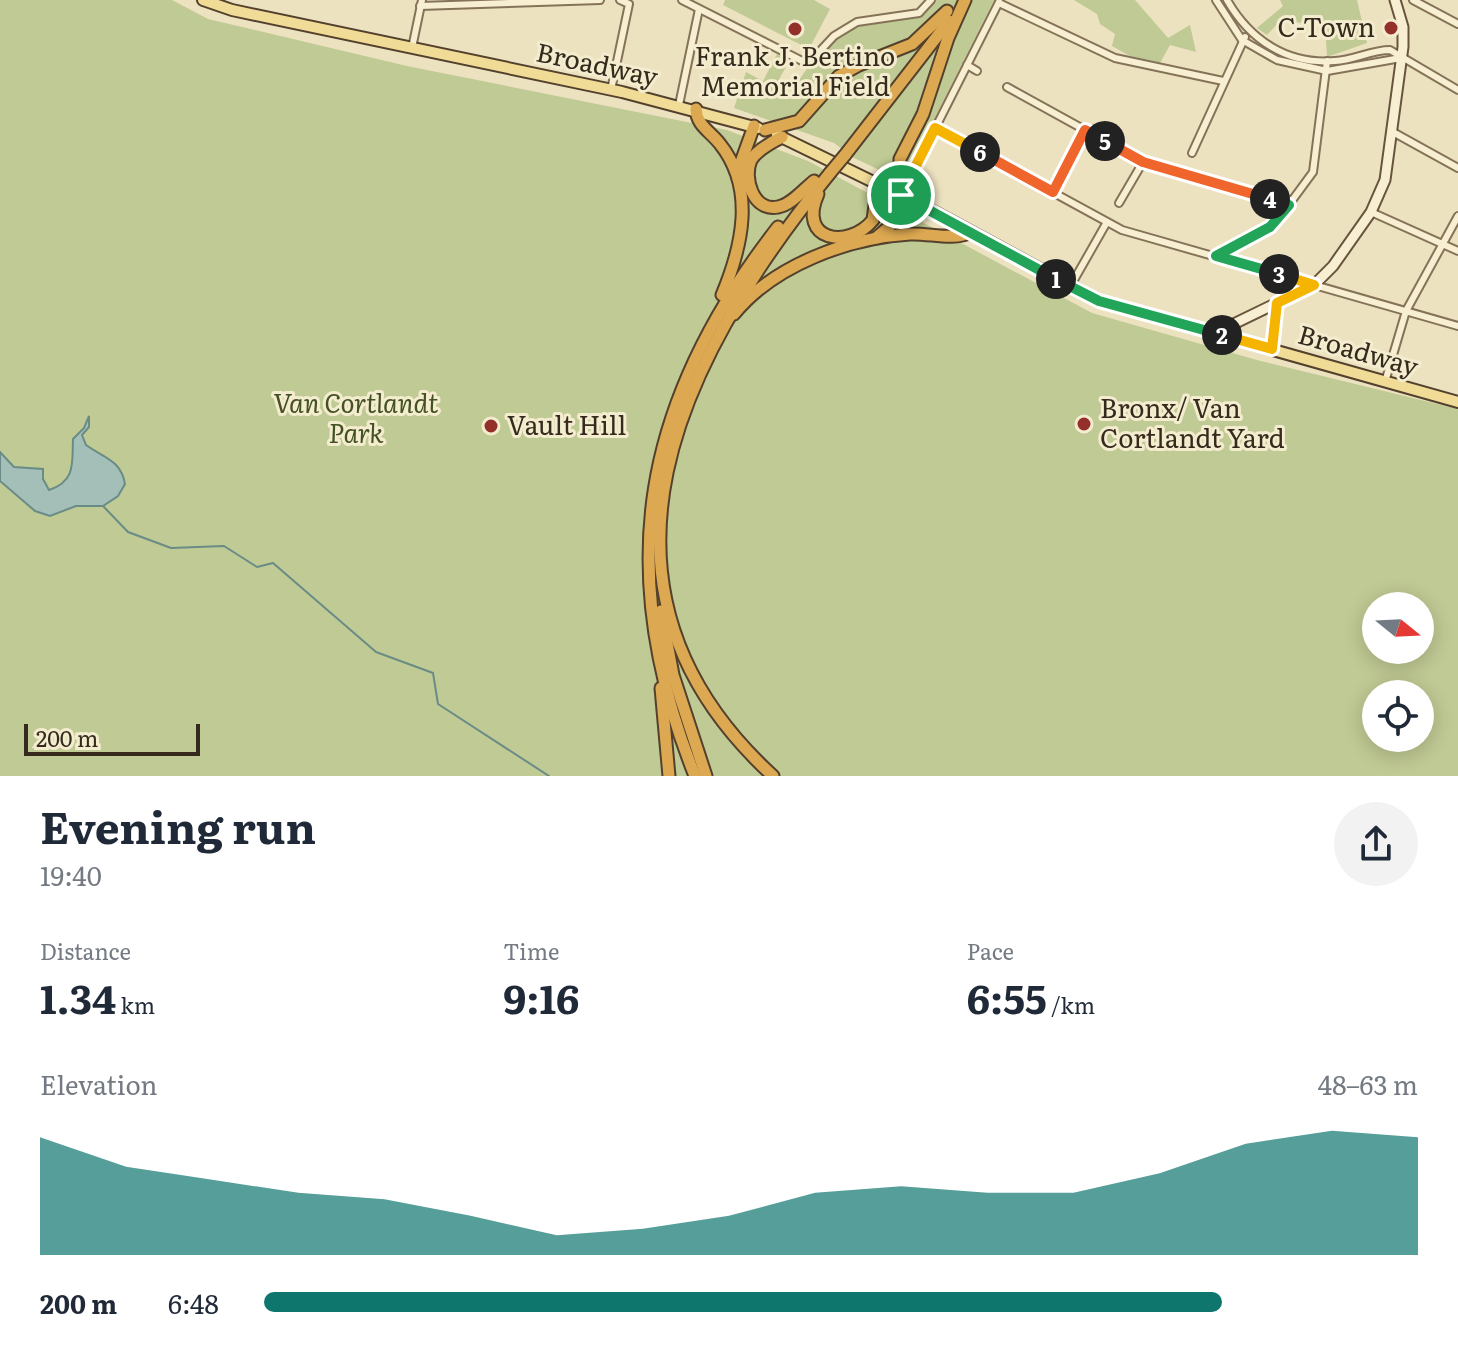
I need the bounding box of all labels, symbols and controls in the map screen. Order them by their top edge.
place label: C-Town [1278,6,1375,45]
marker: C-Town [1382,19,1400,37]
marker: Frank J. Bertino Memorial Field [786,20,804,38]
street label: Broadway [533,31,662,94]
place label: Frank J. Bertino Memorial Field [695,35,895,104]
pin: 5 [1085,121,1125,161]
text: 5 [1099,124,1111,157]
pin: 6 [960,132,1000,172]
text: 6 [974,135,986,168]
pin [867,161,935,229]
icon: arrive [879,173,923,217]
pin: 4 [1250,179,1290,219]
text: 4 [1263,182,1277,215]
pin: 3 [1259,254,1299,294]
text: 3 [1273,257,1285,290]
pin: 1 [1036,259,1076,299]
text: 1 [1051,262,1061,295]
street label: Broadway [1294,313,1423,384]
pin: 2 [1202,315,1242,355]
text: 2 [1216,318,1228,351]
park label: Van Cortlandt Park [273,382,439,451]
place label: Bronx/ Van Cortlandt Yard [1100,387,1285,456]
place label: Vault Hill [507,404,627,443]
marker: Bronx/ Van Cortlandt Yard [1075,415,1093,433]
marker: Vault Hill [482,417,500,435]
north arrow [1362,592,1434,664]
map controls [1362,592,1434,752]
button: locate [1362,680,1434,752]
scale bar [24,720,200,756]
text: 200 m [36,721,98,754]
text: Evening run [40,792,316,858]
button: share [1334,802,1418,886]
text: 19:40 [40,855,102,894]
text: Distance [40,934,131,967]
text: Time [503,934,559,967]
text: Pace [967,934,1014,967]
text: 1.34 [40,967,116,1026]
text: 9:16 [503,967,579,1026]
text: 6:55 [967,967,1047,1026]
text: km [116,988,155,1021]
text: /km [1047,988,1095,1021]
text: Elevation [40,1064,158,1103]
text: 48–63 m [1318,1064,1418,1103]
text: 200 m [40,1283,117,1322]
text: 6:48 [168,1283,219,1322]

